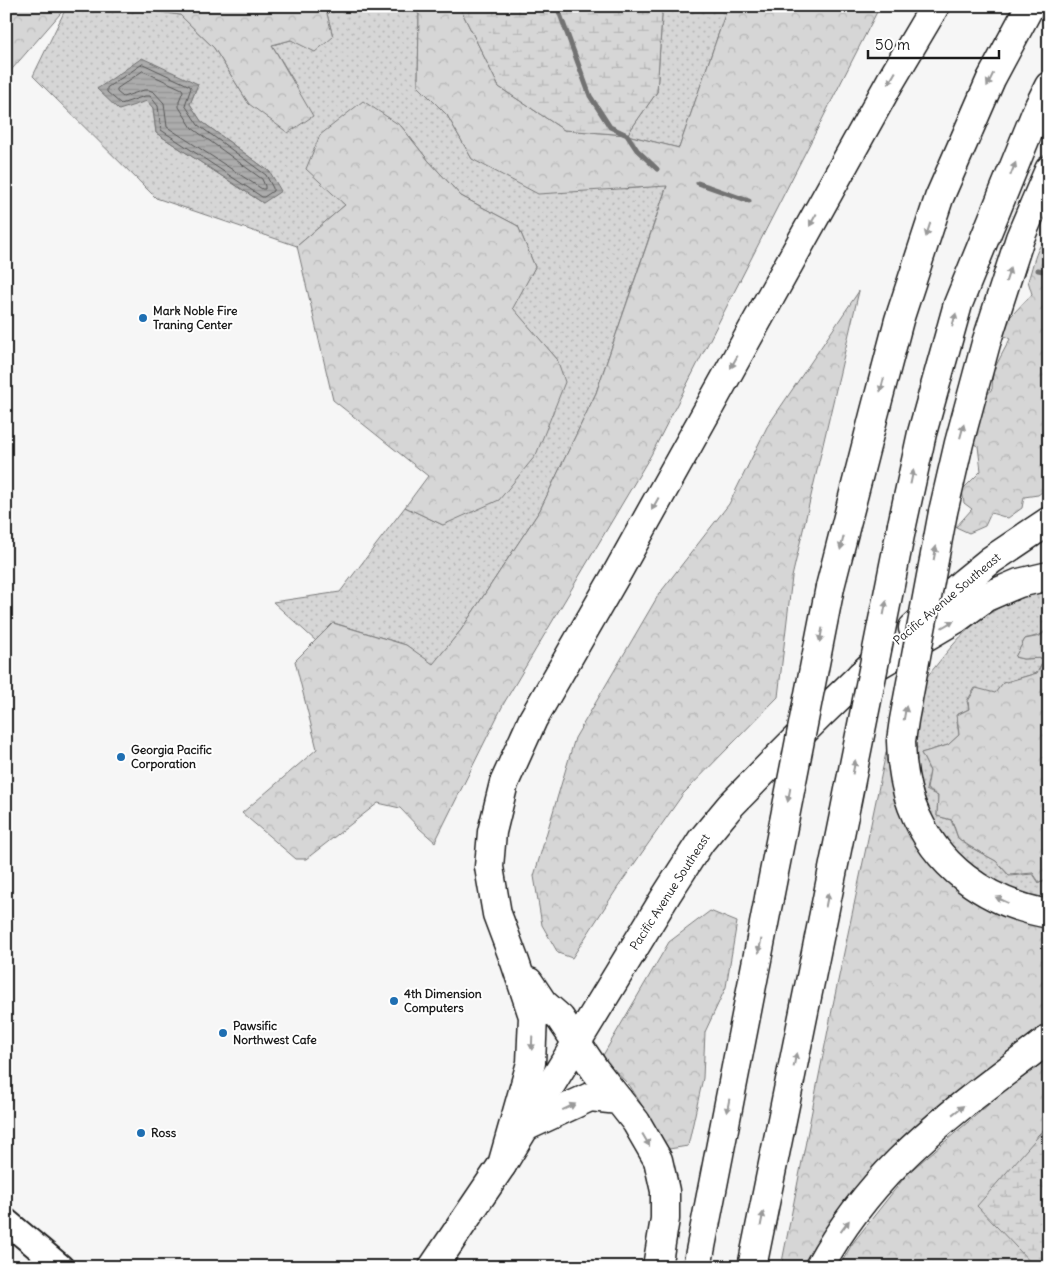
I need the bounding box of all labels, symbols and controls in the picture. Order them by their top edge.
scale bar [868,28,999,60]
text: 50 m [875,35,910,54]
one-way arrow [888,71,896,86]
one-way arrow [986,73,994,87]
one-way arrow [1009,161,1017,176]
one-way arrow [809,213,817,228]
one-way arrow [924,223,932,238]
one-way arrow [1004,267,1012,282]
place label: Mark Noble Fire Traning Center [153,303,238,333]
marker: Mark Noble Fire Traning Center [137,312,149,324]
one-way arrow [950,313,958,328]
one-way arrow [730,355,738,370]
one-way arrow [877,378,885,393]
one-way arrow [958,423,966,438]
one-way arrow [908,470,916,485]
one-way arrow [651,497,659,512]
one-way arrow [837,535,845,550]
one-way arrow [932,544,940,560]
street label: Pacific Avenue Southeast [890,549,1003,648]
one-way arrow [882,600,890,616]
one-way arrow [940,620,955,628]
one-way arrow [817,628,825,643]
one-way arrow [902,704,910,720]
place label: Georgia Pacific Corporation [131,742,212,772]
marker: Georgia Pacific Corporation [115,751,127,763]
one-way arrow [850,759,858,775]
one-way arrow [785,787,793,803]
street label: Pacific Avenue Southeast [626,831,713,953]
one-way arrow [823,893,831,908]
one-way arrow [995,896,1009,904]
one-way arrow [755,939,763,955]
place label: 4th Dimension Computers [404,986,482,1016]
marker: 4th Dimension Computers [388,995,400,1007]
place label: Pawsific Northwest Cafe [233,1018,317,1047]
marker: Pawsific Northwest Cafe [217,1027,229,1039]
one-way arrow [527,1035,535,1051]
one-way arrow [791,1051,799,1067]
one-way arrow [724,1098,732,1114]
one-way arrow [562,1103,576,1111]
one-way arrow [951,1104,964,1115]
place label: Ross [151,1125,177,1140]
marker: Ross [135,1127,147,1139]
one-way arrow [642,1133,651,1146]
one-way arrow [758,1211,766,1227]
one-way arrow [840,1219,850,1233]

